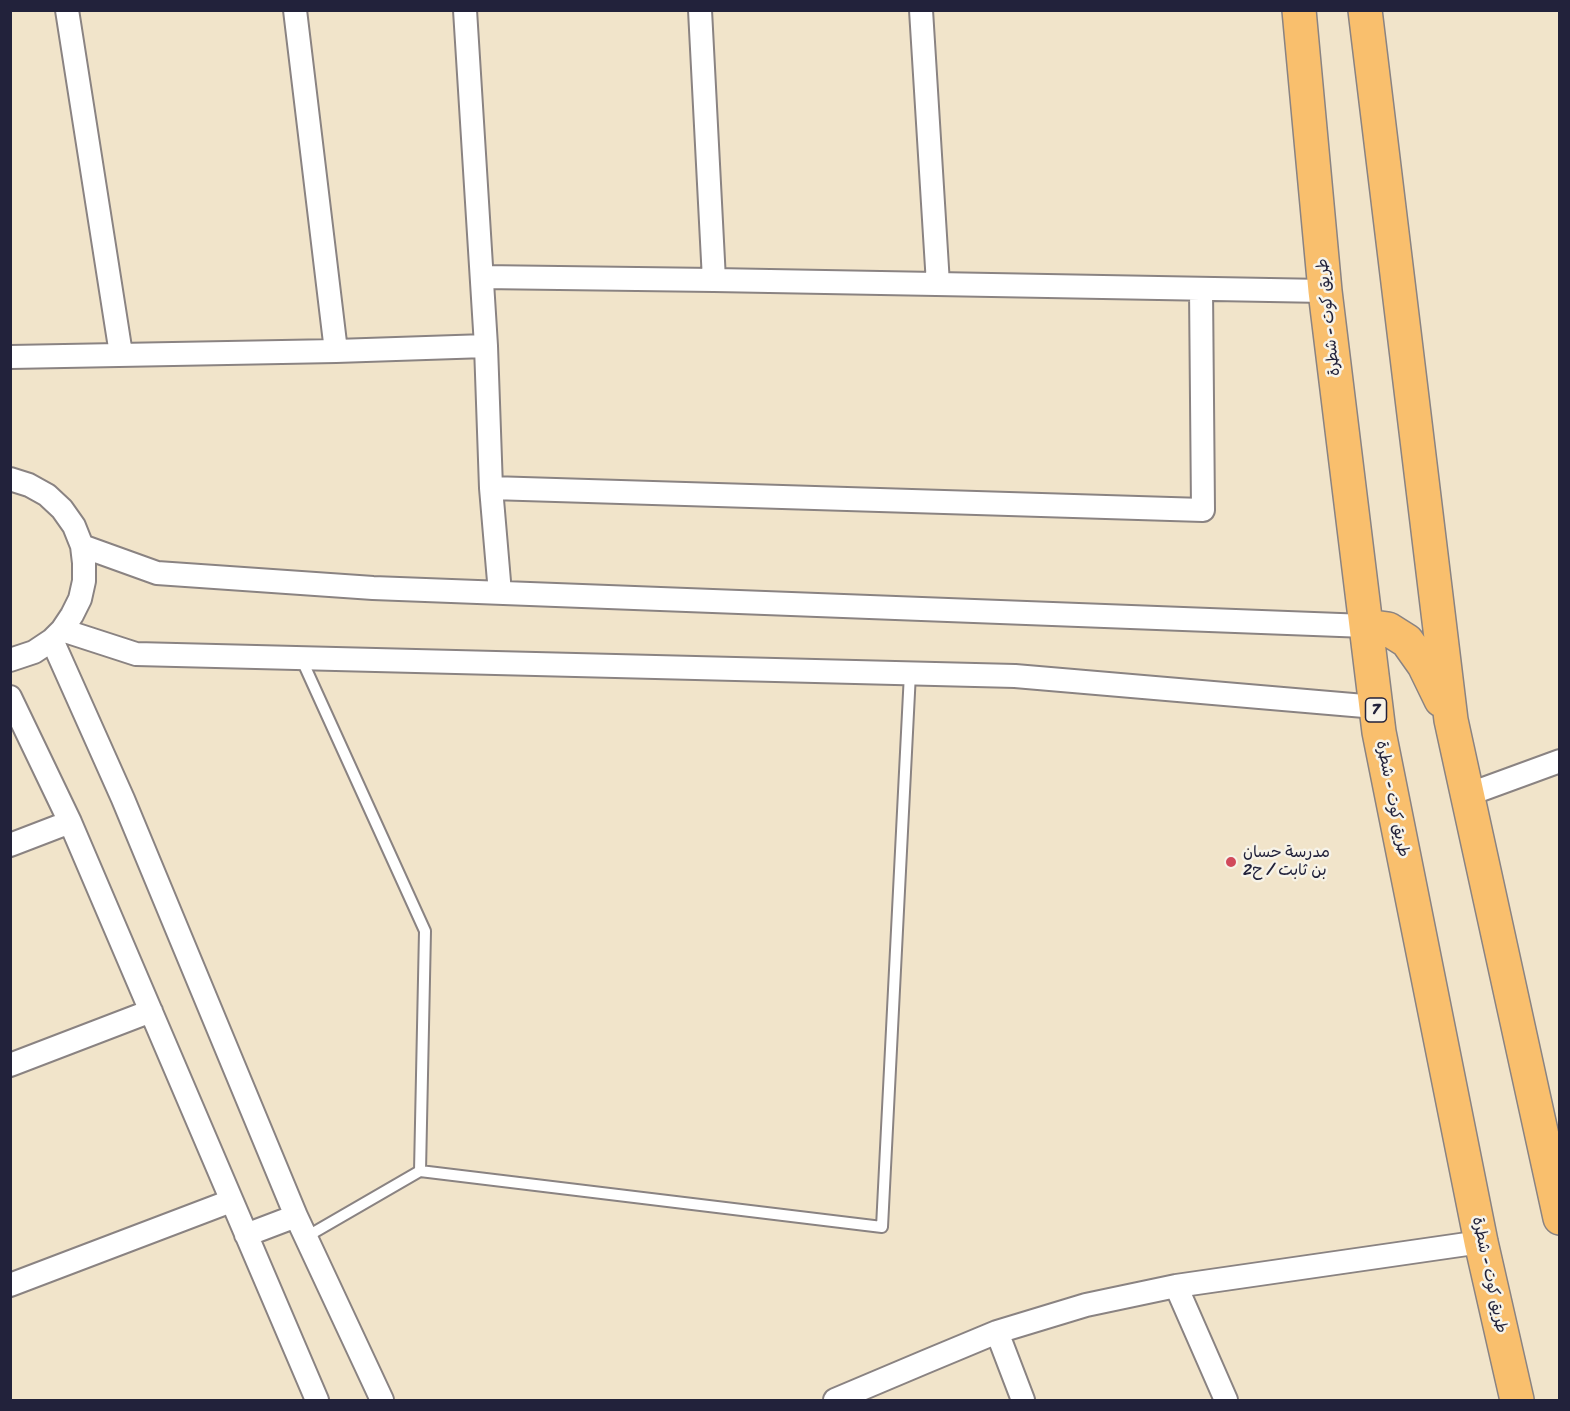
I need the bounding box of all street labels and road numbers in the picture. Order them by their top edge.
street label: طريق كوت - شطرة [1313,257,1345,377]
road number: 7 [1366,698,1386,722]
street label: طريق كوت - شطرة [1371,739,1413,859]
street label: طريق كوت - شطرة [1467,1215,1511,1335]

